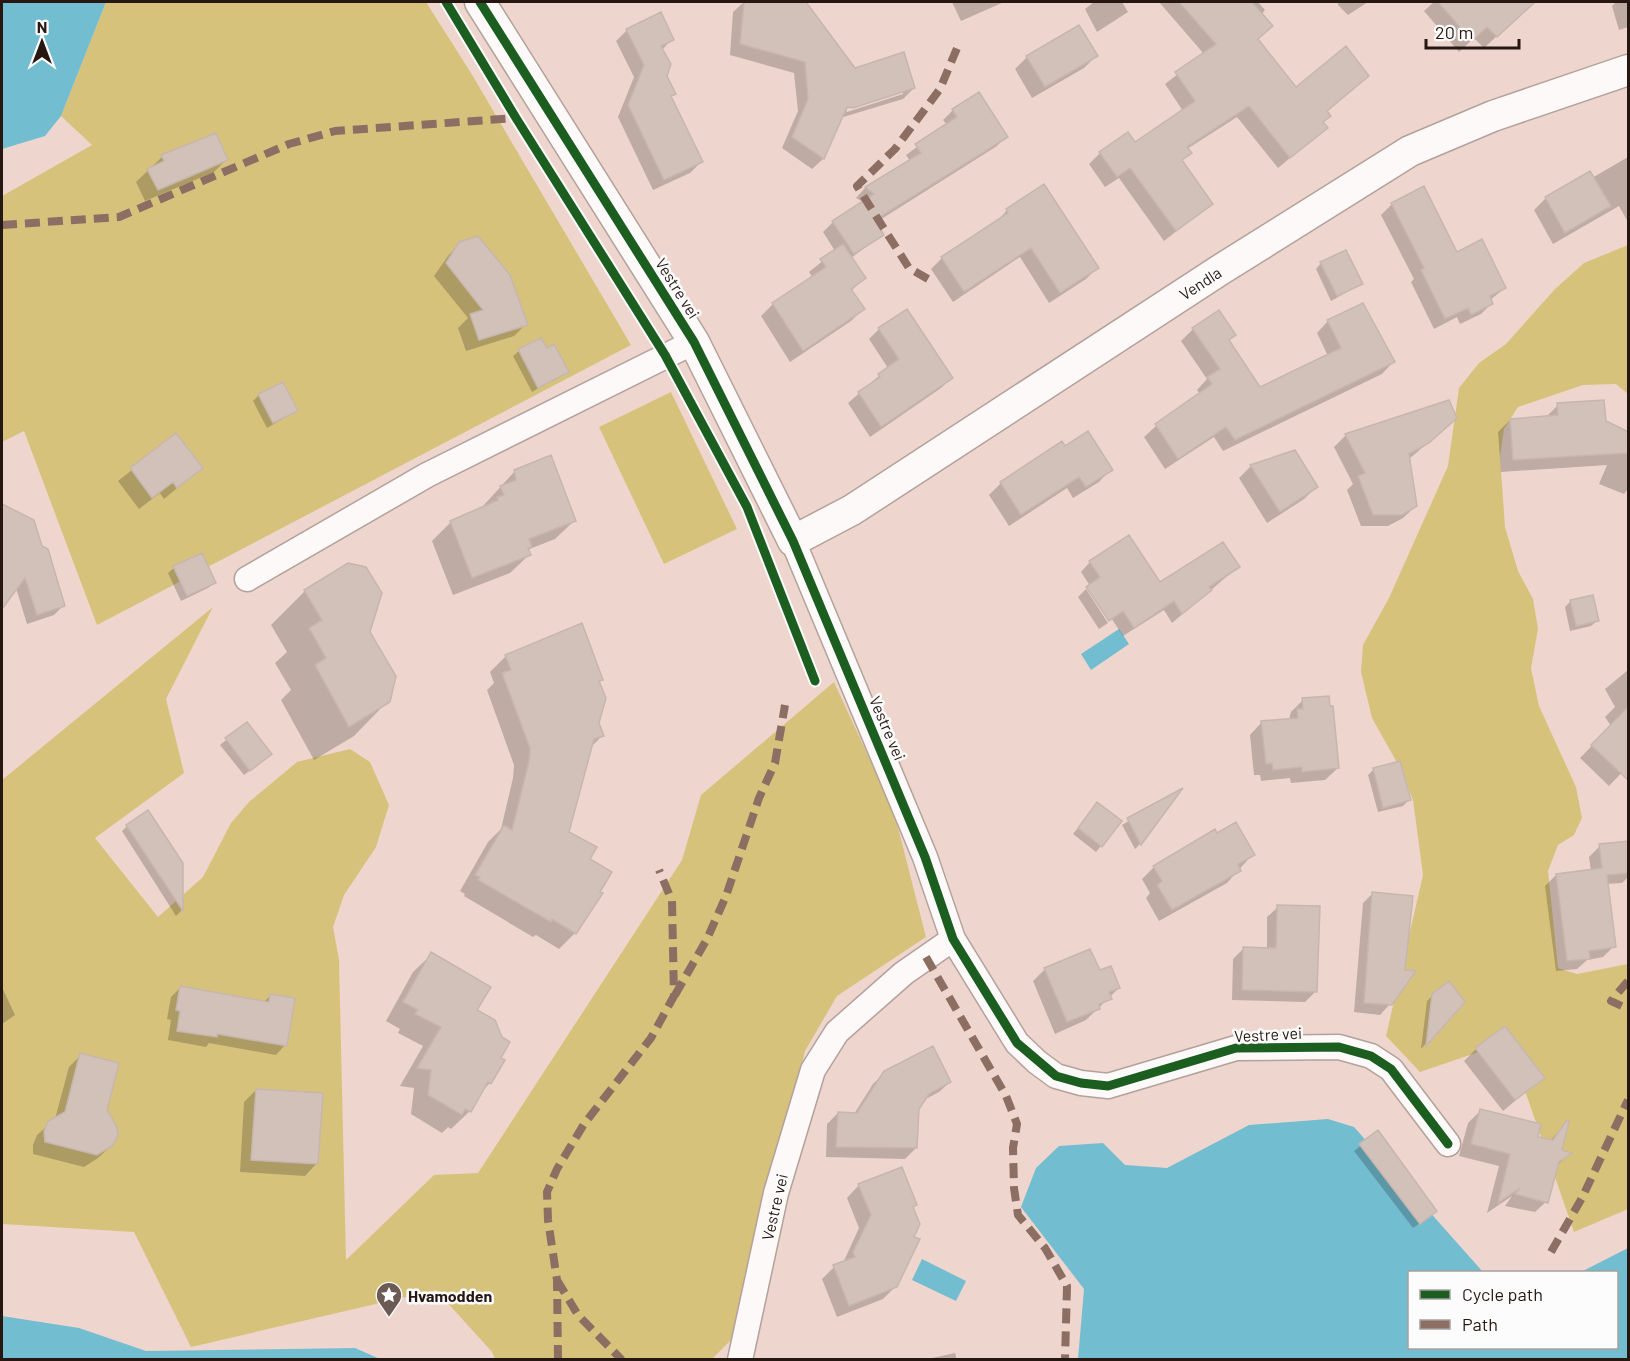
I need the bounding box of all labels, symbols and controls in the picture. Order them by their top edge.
north arrow [12,12,72,72]
scale bar [1426,12,1519,50]
text: N [37,17,47,36]
text: 20 m [1435,21,1473,43]
street label: Vestre vei [652,254,704,322]
street label: Vendla [1175,262,1225,304]
street label: Vestre vei [866,693,910,763]
street label: Vestre vei [1234,1023,1302,1045]
street label: Vestre vei [757,1172,791,1242]
legend [1408,1271,1618,1349]
place icon: Hvamodden [374,1280,404,1318]
text: Cycle path [1462,1283,1543,1305]
place label: Hvamodden [408,1286,492,1305]
text: Path [1462,1313,1498,1335]

